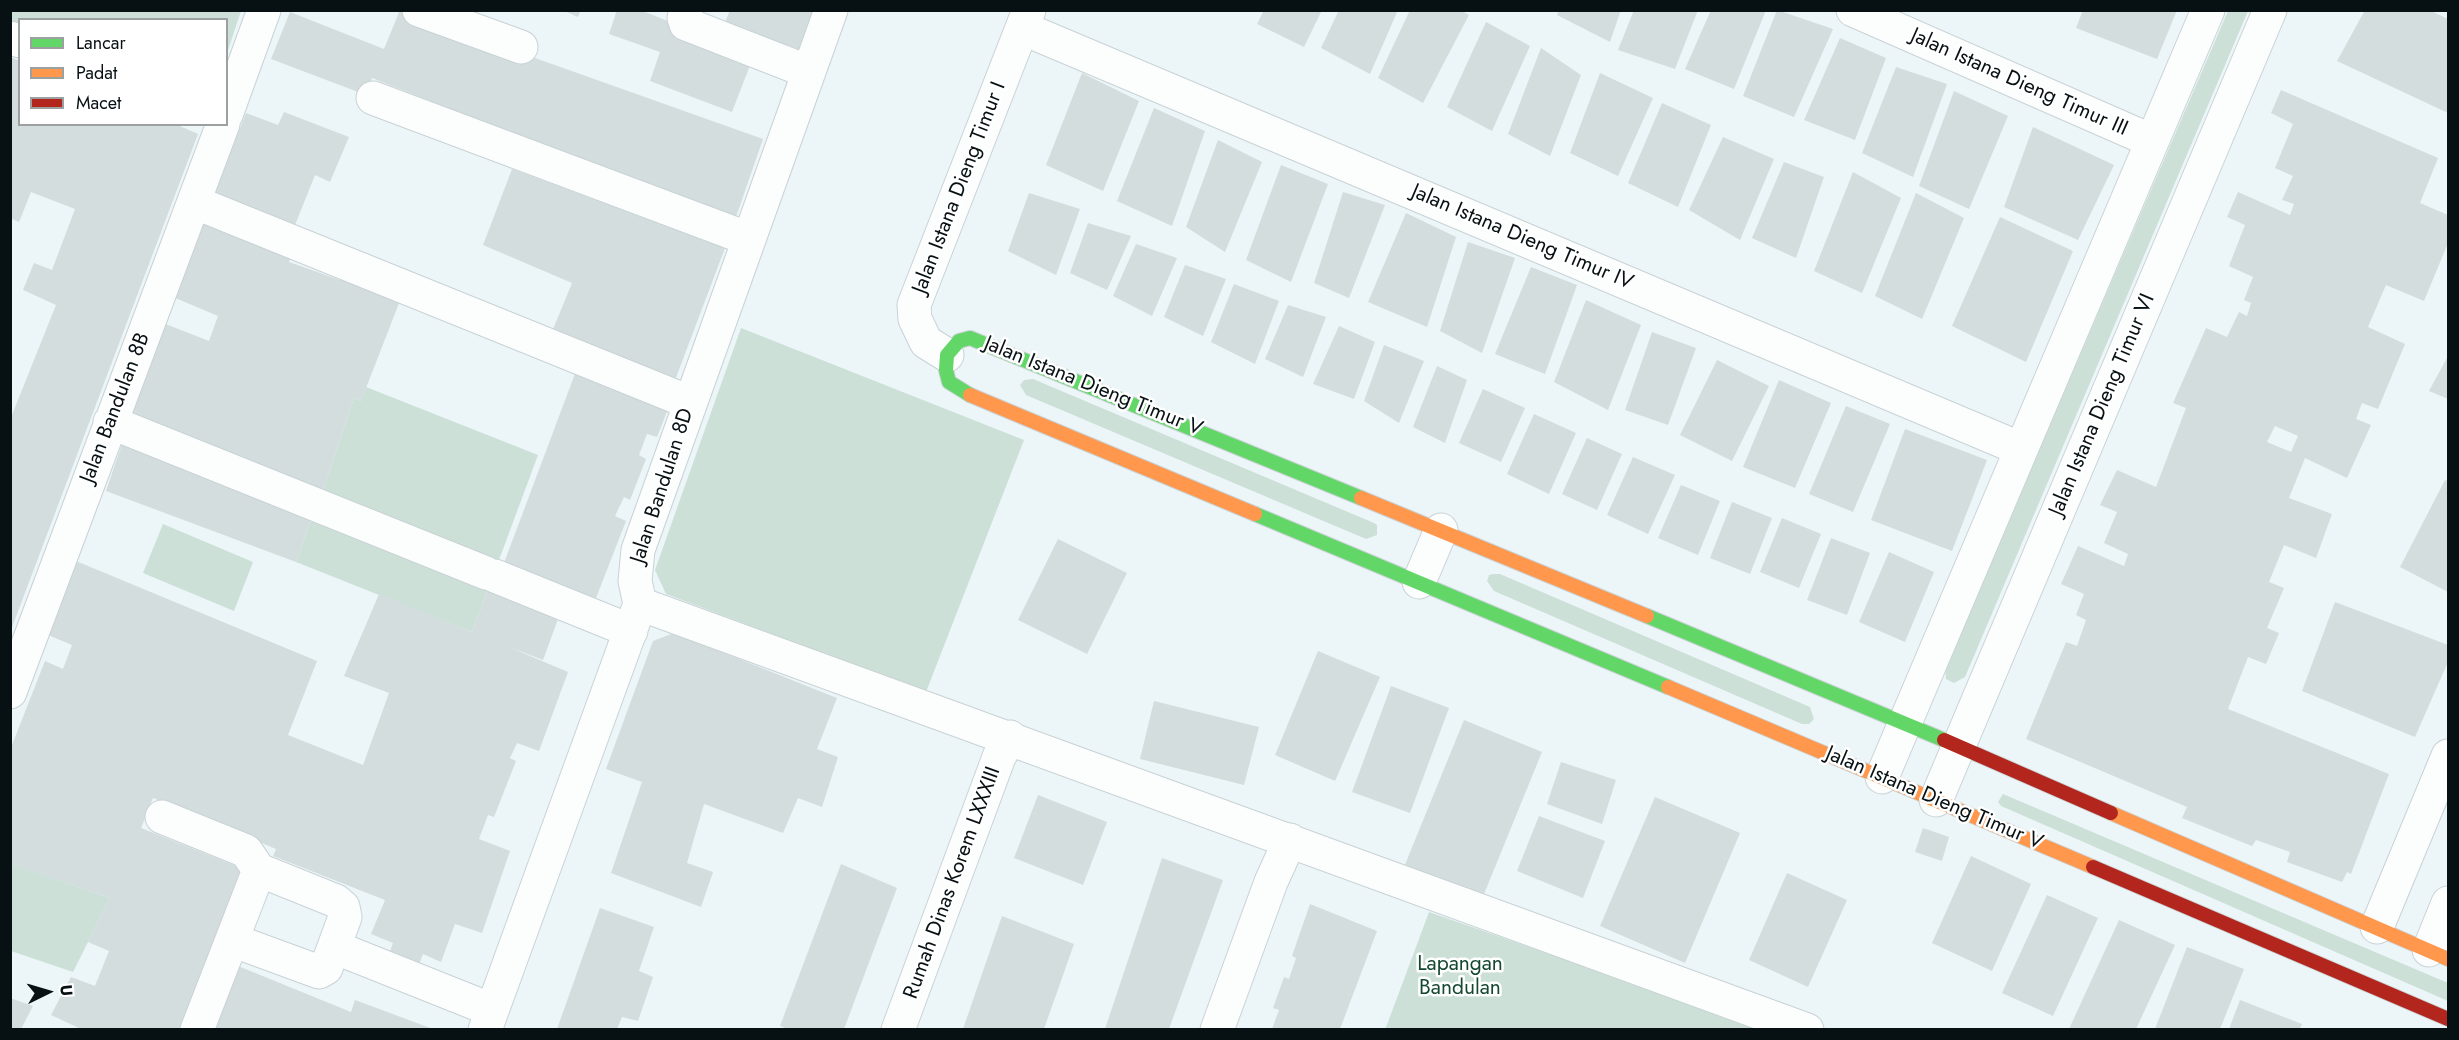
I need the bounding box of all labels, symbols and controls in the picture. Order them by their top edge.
legend [18,18,228,126]
street label: Jalan Istana Dieng Timur III [1907,24,2131,142]
text: Lancar [76,30,126,56]
text: Padat [76,60,117,86]
street label: Jalan Istana Dieng Timur I [908,79,1012,297]
text: Macet [76,90,121,116]
street label: Jalan Istana Dieng Timur IV [1407,180,1637,296]
street label: Jalan Istana Dieng Timur VI [2045,290,2161,520]
street label: Jalan Bandulan 8B [76,329,156,487]
street label: Jalan Istana Dieng Timur V [980,332,1206,442]
street label: Jalan Bandulan 8D [626,405,700,567]
street label: Jalan Istana Dieng Timur V [1822,742,2046,856]
street label: Rumah Dinas Korem LXXXIII [899,764,1007,1002]
park label: Lapangan Bandulan [1417,952,1503,1002]
north arrow [18,962,78,1022]
text: U [54,984,78,997]

